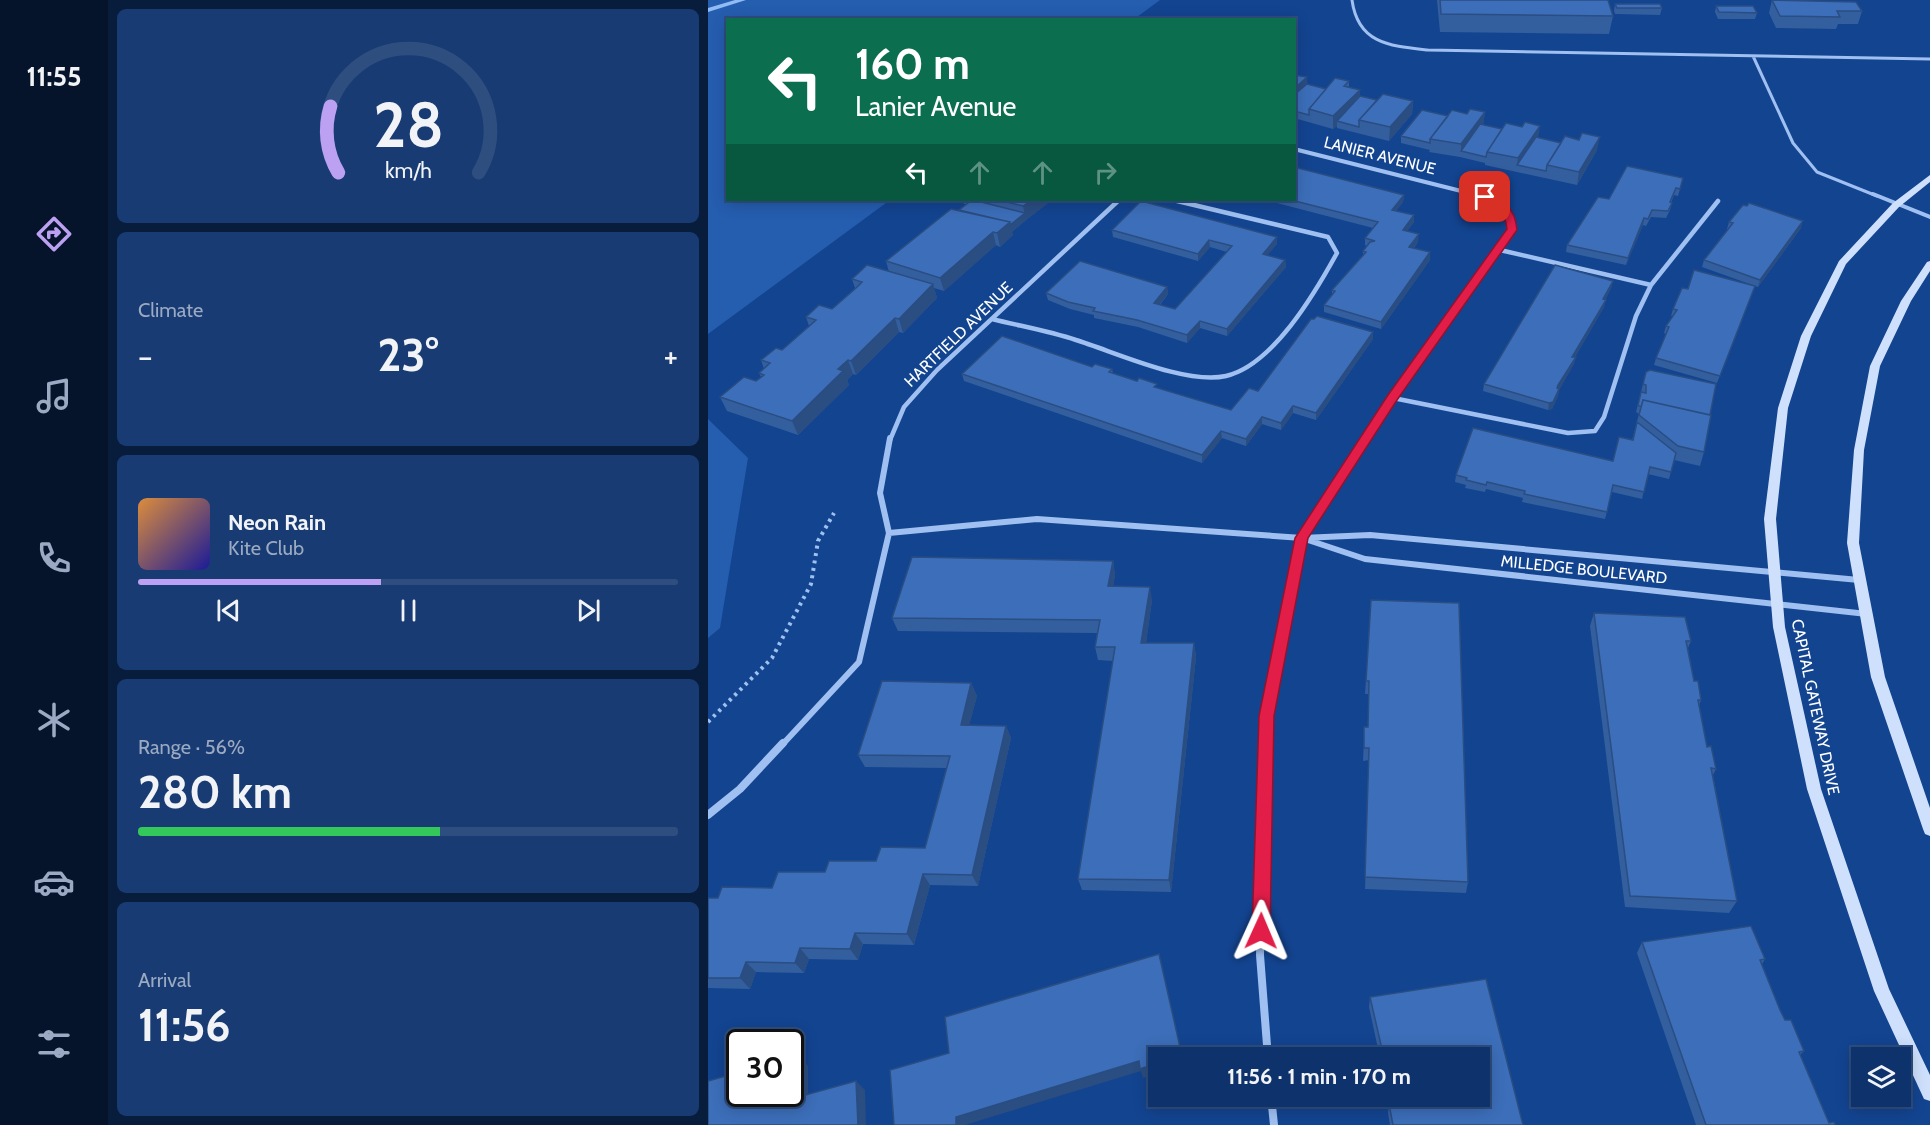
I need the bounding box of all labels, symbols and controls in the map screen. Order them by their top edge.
text: 160 m [855,38,970,90]
icon: left [756,42,834,120]
text: 11:55 [27,60,81,93]
text: 28 [373,87,443,163]
text: Lanier Avenue [855,90,1016,123]
street label: LANIER AVENUE [1322,132,1438,179]
icon: left [900,156,933,189]
icon: ahead [963,156,996,189]
icon: ahead [1026,156,1059,189]
icon: right [1089,156,1122,189]
text: km/h [385,157,431,183]
pin [1459,171,1510,222]
icon: arrive [1468,180,1501,213]
icon: directions [33,213,75,255]
street label: HARTFIELD AVENUE [900,278,1017,391]
text: Climate [138,298,203,322]
text: 23° [377,328,439,382]
text: − [138,336,153,376]
text: + [663,336,678,376]
icon: music [33,375,75,417]
text: Neon Rain [228,509,326,536]
text: Kite Club [228,536,304,560]
icon: phone [33,537,75,579]
street label: MILLEDGE BOULEVARD [1500,551,1668,588]
icon: previous [212,594,245,627]
icon: pause [392,594,425,627]
icon: next [572,594,605,627]
street label: CAPITAL GATEWAY DRIVE [1788,617,1843,797]
icon: climate [33,699,75,741]
text: Range · 56% [138,735,245,759]
text: 280 km [138,765,292,819]
icon: car [33,861,75,903]
position arrow [1229,899,1293,963]
text: Arrival [138,968,191,992]
text: 11:56 [138,998,231,1052]
icon: filters [33,1023,75,1065]
speed limit sign: 30 [726,1029,804,1107]
map controls [1851,1047,1911,1107]
button: layers [1851,1047,1911,1107]
text: 11:56 · 1 min · 170 m [1227,1063,1411,1090]

